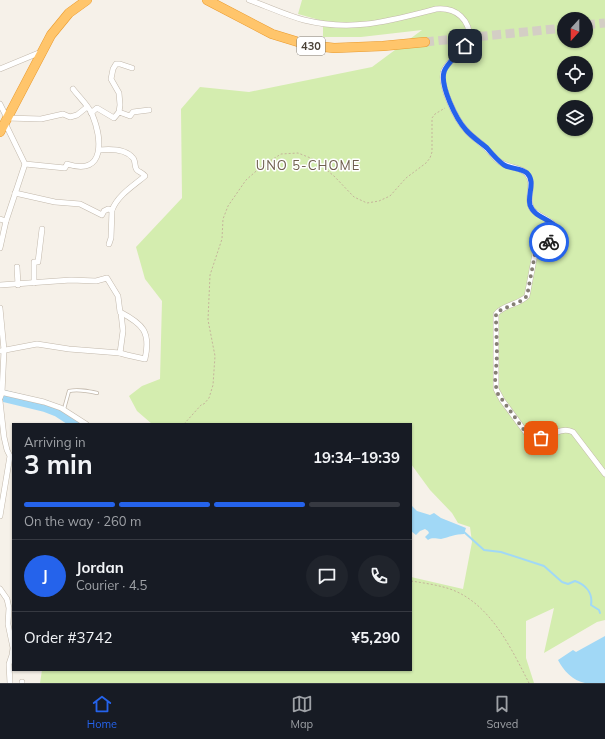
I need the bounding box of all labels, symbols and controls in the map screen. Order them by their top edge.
north arrow [557,12,593,48]
map controls [557,12,593,136]
pin [448,29,482,63]
icon: home [454,35,476,57]
road number: 430 [297,37,325,55]
button: locate [557,56,593,92]
button: layers [557,100,593,136]
district label: UNO 5-CHOME [256,157,360,173]
courier [529,222,569,262]
icon: bike [538,231,560,253]
pin [524,421,558,455]
icon: bag [530,427,552,449]
text: Arriving in [24,434,86,450]
text: 3 min [24,448,93,481]
text: 19:34–19:39 [313,448,400,467]
text: On the way · 260 m [24,513,141,529]
button: chat [306,555,348,597]
button: phone [358,555,400,597]
text: Jordan [76,558,124,577]
text: J [42,566,48,585]
text: Courier · 4.5 [76,577,147,593]
text: Order #3742 [24,628,112,647]
text: ¥5,290 [351,628,400,647]
tab: Home [87,693,117,731]
tab: Map [290,693,313,731]
tab: Saved [487,693,518,731]

